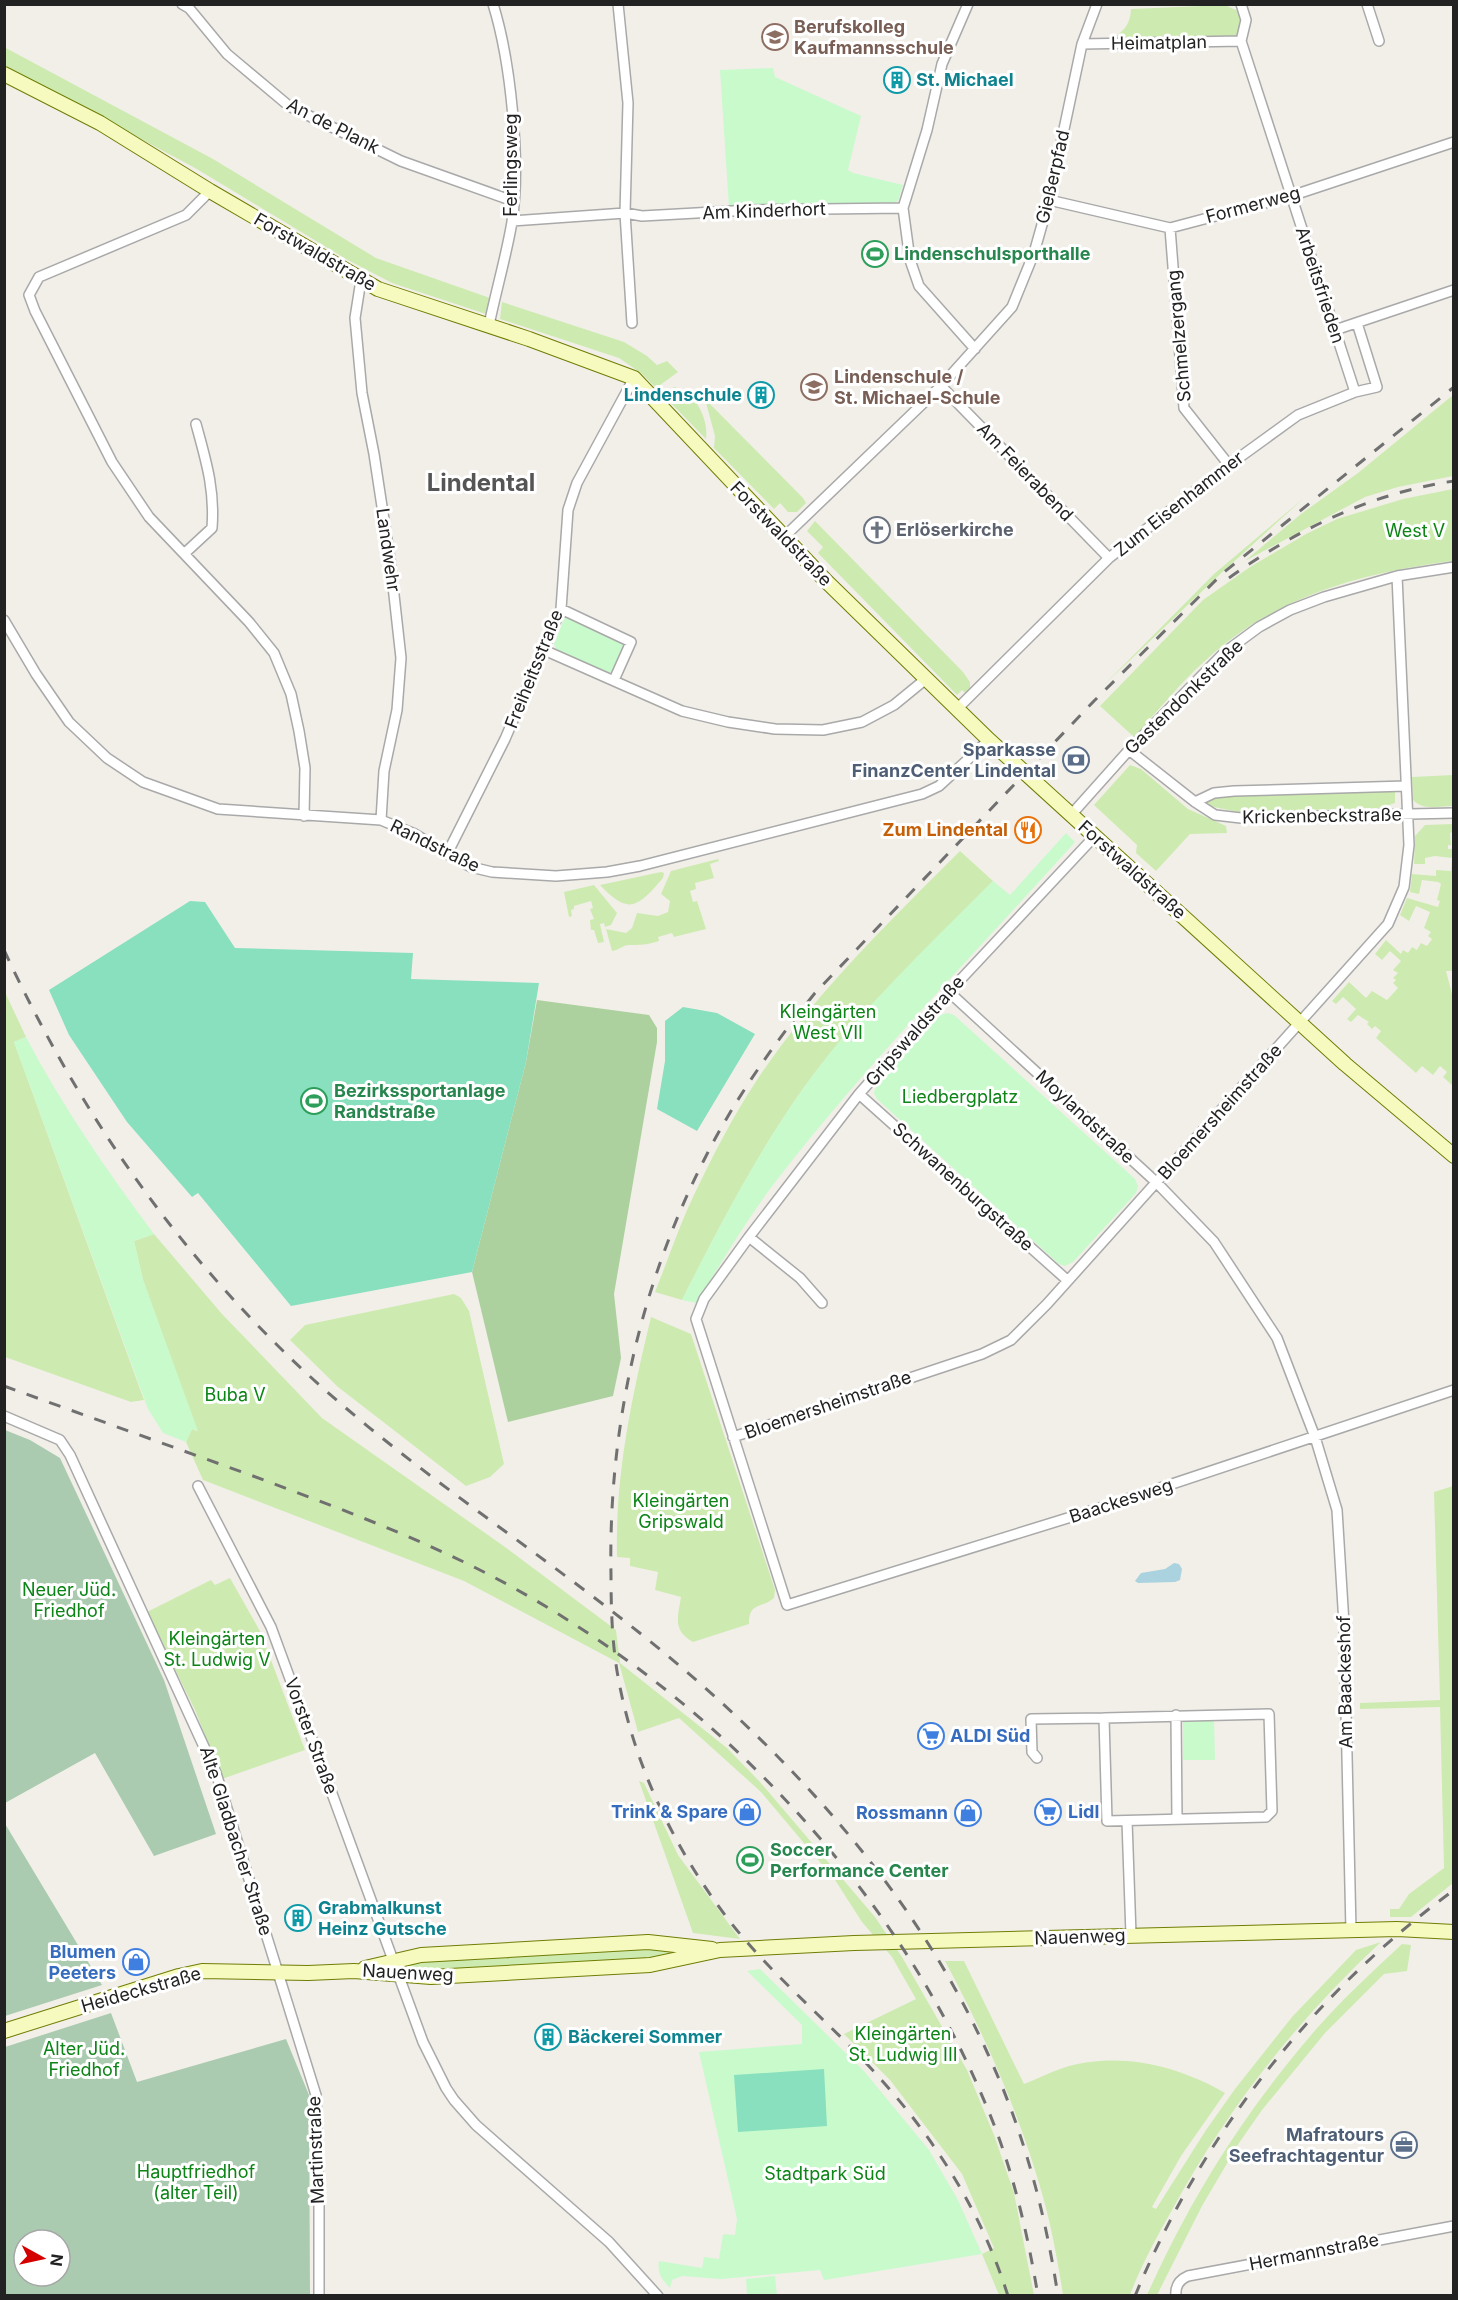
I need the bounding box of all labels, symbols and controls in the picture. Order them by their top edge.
place label: Berufskolleg Kaufmannsschule [794,16,954,58]
school or university icon: Berufskolleg Kaufmannsschule [760,22,790,52]
street label: Heimatplan [1111,31,1207,54]
building icon: St. Michael [882,65,912,95]
place label: St. Michael [916,69,1014,90]
street label: An de Plank [283,93,383,158]
street label: Ferlingsweg [500,113,521,217]
street label: Gießerpfad [1032,128,1073,226]
street label: Formerweg [1203,182,1302,227]
street label: Am Kinderhort [702,198,826,223]
street label: Forstwaldstraße [251,208,380,295]
street label: Arbeitsfrieden [1292,224,1349,346]
sports icon: Lindenschulsporthalle [860,239,890,269]
place label: Lindenschulsporthalle [894,243,1091,264]
street label: Schmelzergang [1162,269,1195,403]
place label: Lindenschule / St. Michael-Schule [834,366,1001,408]
school or university icon: Lindenschule / St. Michael-Schule [799,372,829,402]
building icon: Lindenschule [746,380,776,410]
place label: Lindenschule [624,384,742,405]
street label: Am Feierabend [973,418,1078,525]
street label: Zum Eisenhammer [1110,447,1248,561]
district label: Lindental [427,468,535,497]
street label: Forstwaldstraße [726,477,837,590]
street label: Landwehr [372,507,405,593]
church icon: Erlöserkirche [862,515,892,545]
place label: Erlöserkirche [896,519,1014,540]
park label: West V [1385,520,1445,541]
street label: Freiheitsstraße [500,606,567,731]
street label: Gastendonkstraße [1120,635,1247,758]
place label: Sparkasse FinanzCenter Lindental [852,739,1056,781]
bank icon: Sparkasse FinanzCenter Lindental [1061,745,1091,775]
street label: Krickenbeckstraße [1242,804,1402,827]
street label: Randstraße [387,815,483,876]
restaurant icon: Zum Lindental [1013,815,1043,845]
street label: Forstwaldstraße [1074,816,1190,923]
place label: Zum Lindental [883,819,1008,840]
street label: Gripswaldstraße [861,971,968,1090]
park label: Kleingärten West VII [780,1001,877,1043]
street label: Bloemersheimstraße [1153,1040,1286,1184]
street label: Moylandstraße [1032,1066,1139,1168]
place label: Bezirkssportanlage Randstraße [334,1080,506,1122]
sports icon: Bezirkssportanlage Randstraße [299,1086,329,1116]
park label: Liedbergplatz [902,1086,1018,1107]
street label: Schwanenburgstraße [889,1118,1038,1255]
street label: Bloemersheimstraße [742,1366,914,1443]
park label: Buba V [204,1384,266,1405]
street label: Baackesweg [1066,1474,1175,1527]
park label: Kleingärten Gripswald [633,1490,730,1532]
park label: Neuer Jüd. Friedhof [22,1579,116,1621]
street label: Am Baackeshof [1333,1615,1356,1749]
park label: Kleingärten St. Ludwig V [163,1628,271,1670]
street label: Vorster Straße [281,1675,342,1797]
supermarket icon: ALDI Süd [916,1721,946,1751]
place label: ALDI Süd [950,1725,1030,1746]
street label: Alte Gladbacher Straße [196,1744,277,1938]
shop icon: Trink & Spare [732,1797,762,1827]
supermarket icon: Lidl [1033,1797,1063,1827]
shop icon: Rossmann [953,1798,983,1828]
place label: Trink & Spare [611,1801,728,1822]
place label: Lidl [1068,1801,1099,1822]
place label: Rossmann [856,1802,948,1823]
place label: Soccer Performance Center [770,1839,949,1881]
sports icon: Soccer Performance Center [735,1845,765,1875]
place label: Grabmalkunst Heinz Gutsche [318,1897,447,1939]
building icon: Grabmalkunst Heinz Gutsche [283,1903,313,1933]
street label: Nauenweg [1034,1924,1126,1949]
place label: Blumen Peeters [48,1941,116,1983]
shop icon: Blumen Peeters [121,1947,151,1977]
street label: Nauenweg [362,1960,454,1985]
street label: Heideckstraße [78,1962,203,2017]
building icon: Bäckerei Sommer [533,2022,563,2052]
park label: Kleingärten St. Ludwig III [848,2023,958,2065]
place label: Bäckerei Sommer [568,2026,722,2047]
park label: Alter Jüd. Friedhof [43,2038,125,2080]
street label: Martinstraße [303,2096,328,2204]
place label: Mafratours Seefrachtagentur [1229,2124,1384,2166]
office icon: Mafratours Seefrachtagentur [1389,2130,1419,2160]
park label: Hauptfriedhof (alter Teil) [137,2161,255,2203]
park label: Stadtpark Süd [764,2163,886,2184]
north arrow [12,2228,72,2288]
street label: Hermannstraße [1247,2229,1381,2274]
text: N [46,2253,68,2268]

